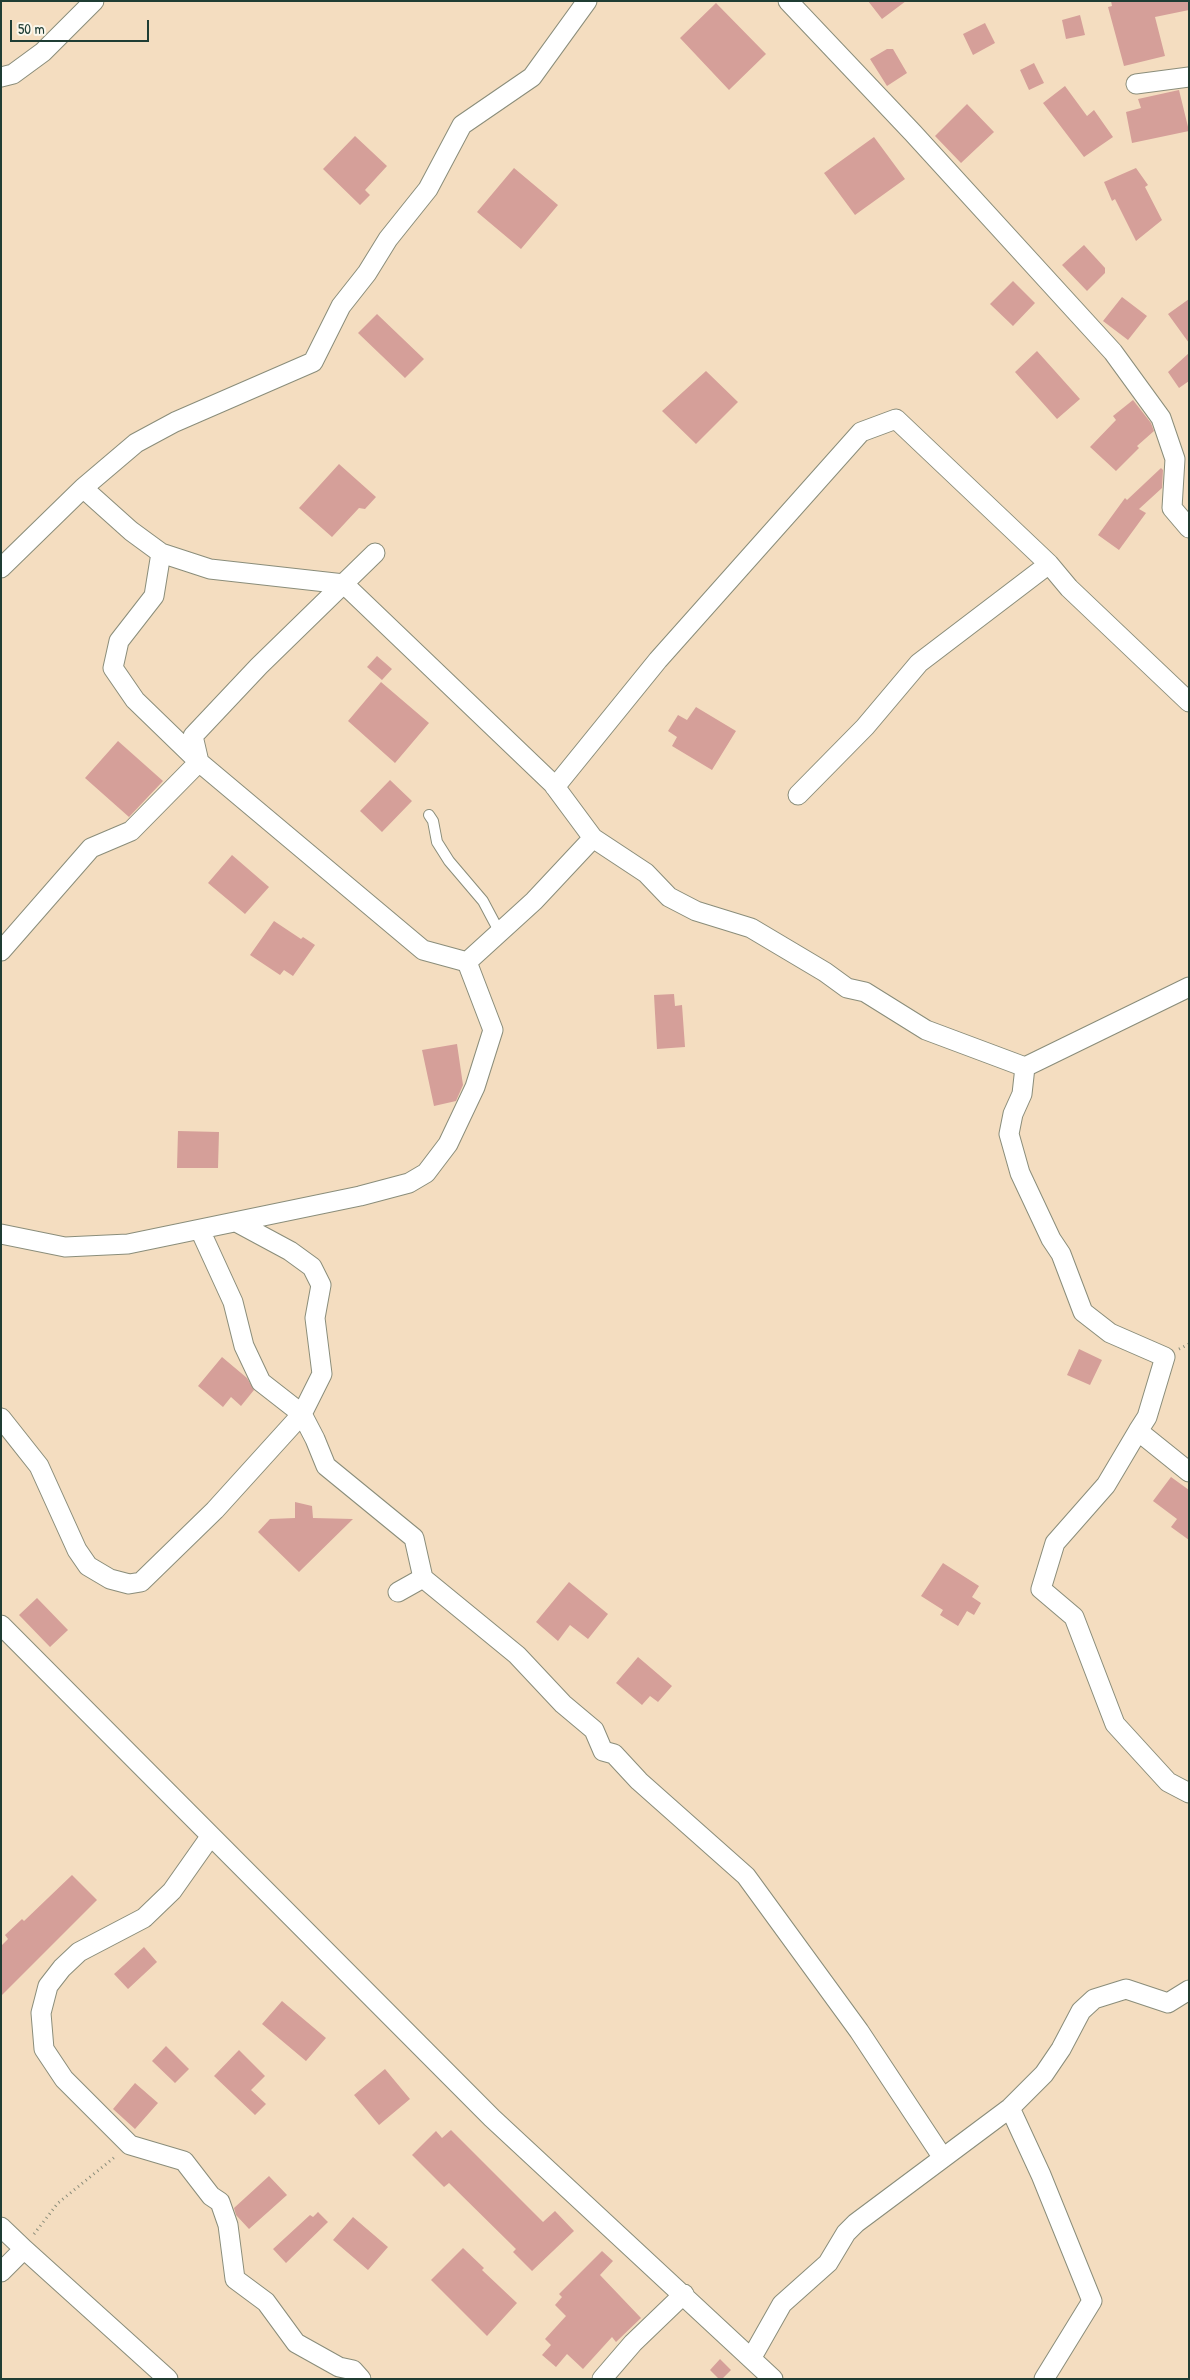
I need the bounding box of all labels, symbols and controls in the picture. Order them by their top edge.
scale bar [12,10,151,42]
text: 50 m [18,18,45,39]

